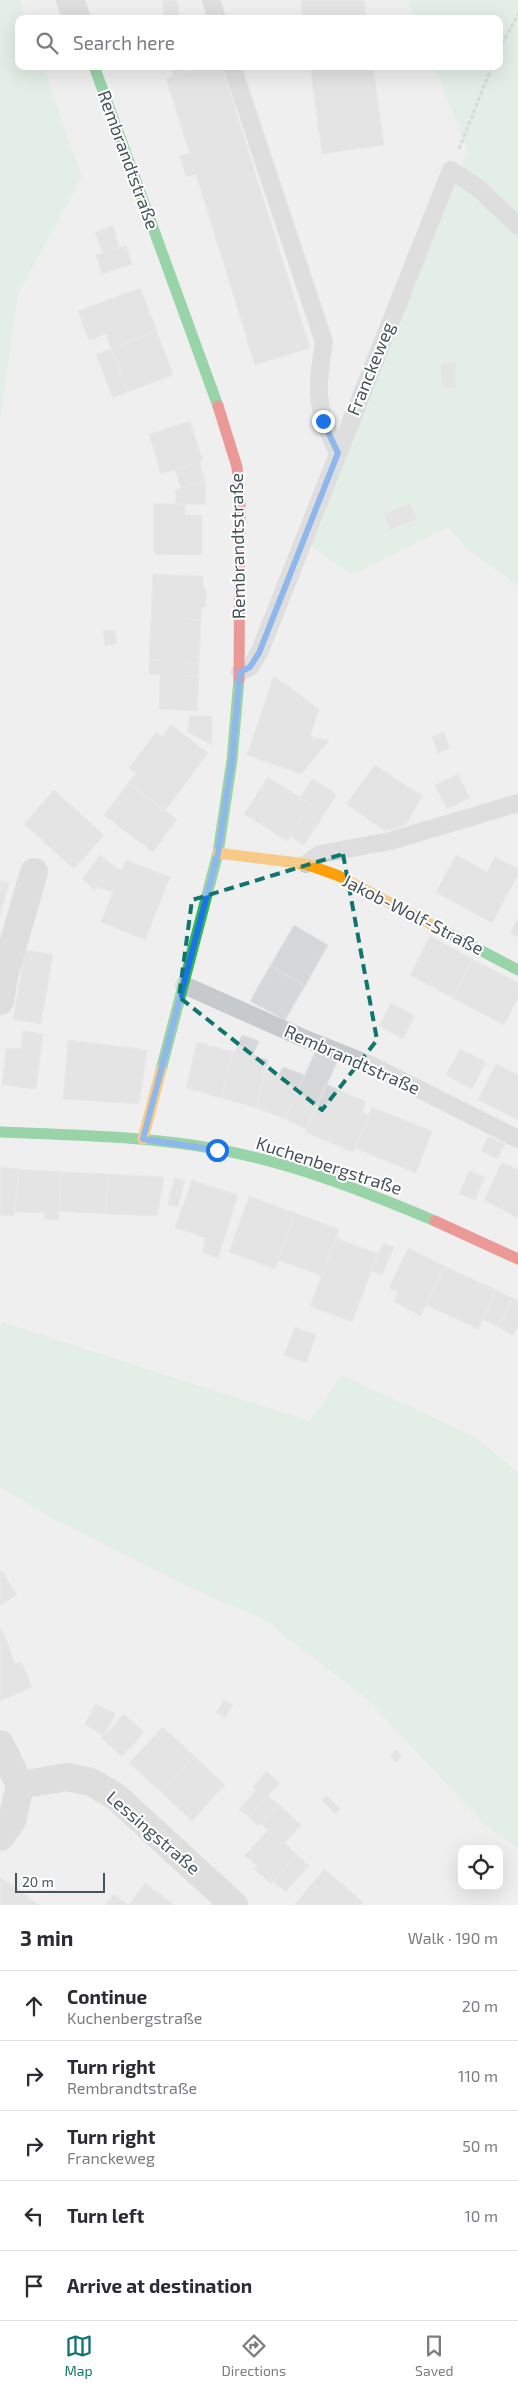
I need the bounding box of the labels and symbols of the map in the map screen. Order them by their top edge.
street label: Rembrandtstraße [94,87,164,232]
street label: Franckeweg [341,319,399,419]
route end [312,410,335,433]
street label: Rembrandtstraße [225,473,249,619]
street label: Jakob-Wolf-Straße [339,869,488,959]
street label: Rembrandtstraße [281,1019,424,1099]
street label: Kuchenbergstraße [254,1131,405,1199]
route start [206,1139,229,1162]
street label: Lessingstraße [102,1786,205,1879]
scale bar [15,1870,105,1893]

